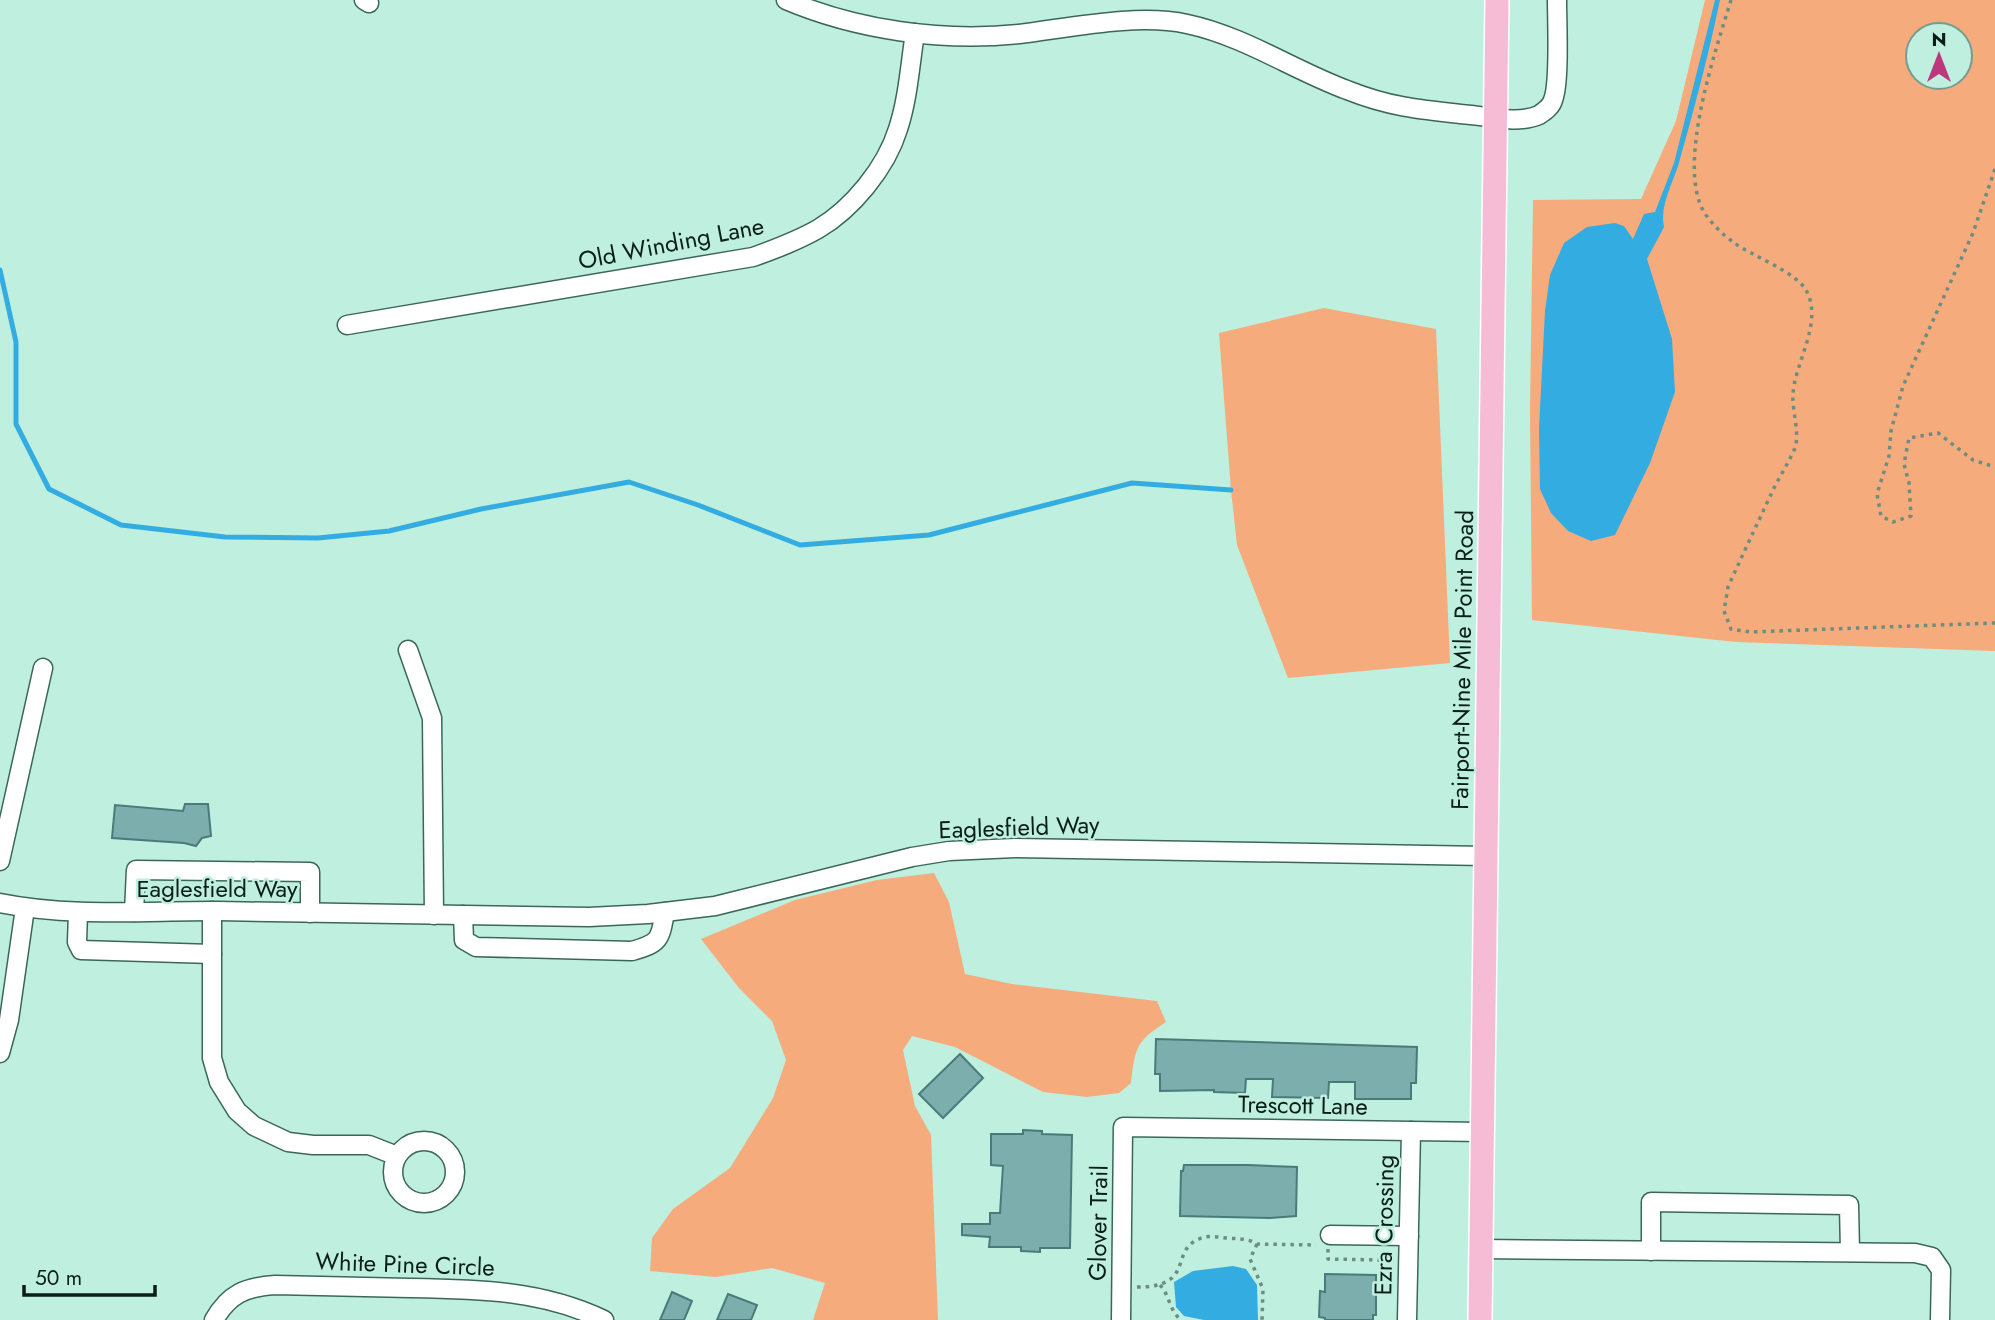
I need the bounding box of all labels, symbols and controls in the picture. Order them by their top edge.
north arrow [1904,21,1974,91]
text: N [1931,26,1947,53]
street label: Old Winding Lane [575,208,767,278]
street label: Fairport-Nine Mile Point Road [1442,510,1482,810]
street label: Eaglesfield Way [938,807,1101,847]
street label: Eaglesfield Way [136,871,298,906]
street label: Trescott Lane [1238,1086,1368,1124]
street label: Ezra Crossing [1365,1154,1403,1296]
street label: Glover Trail [1079,1165,1117,1281]
street label: White Pine Circle [315,1243,495,1285]
scale bar [24,1254,156,1298]
text: 50 m [35,1263,82,1293]

